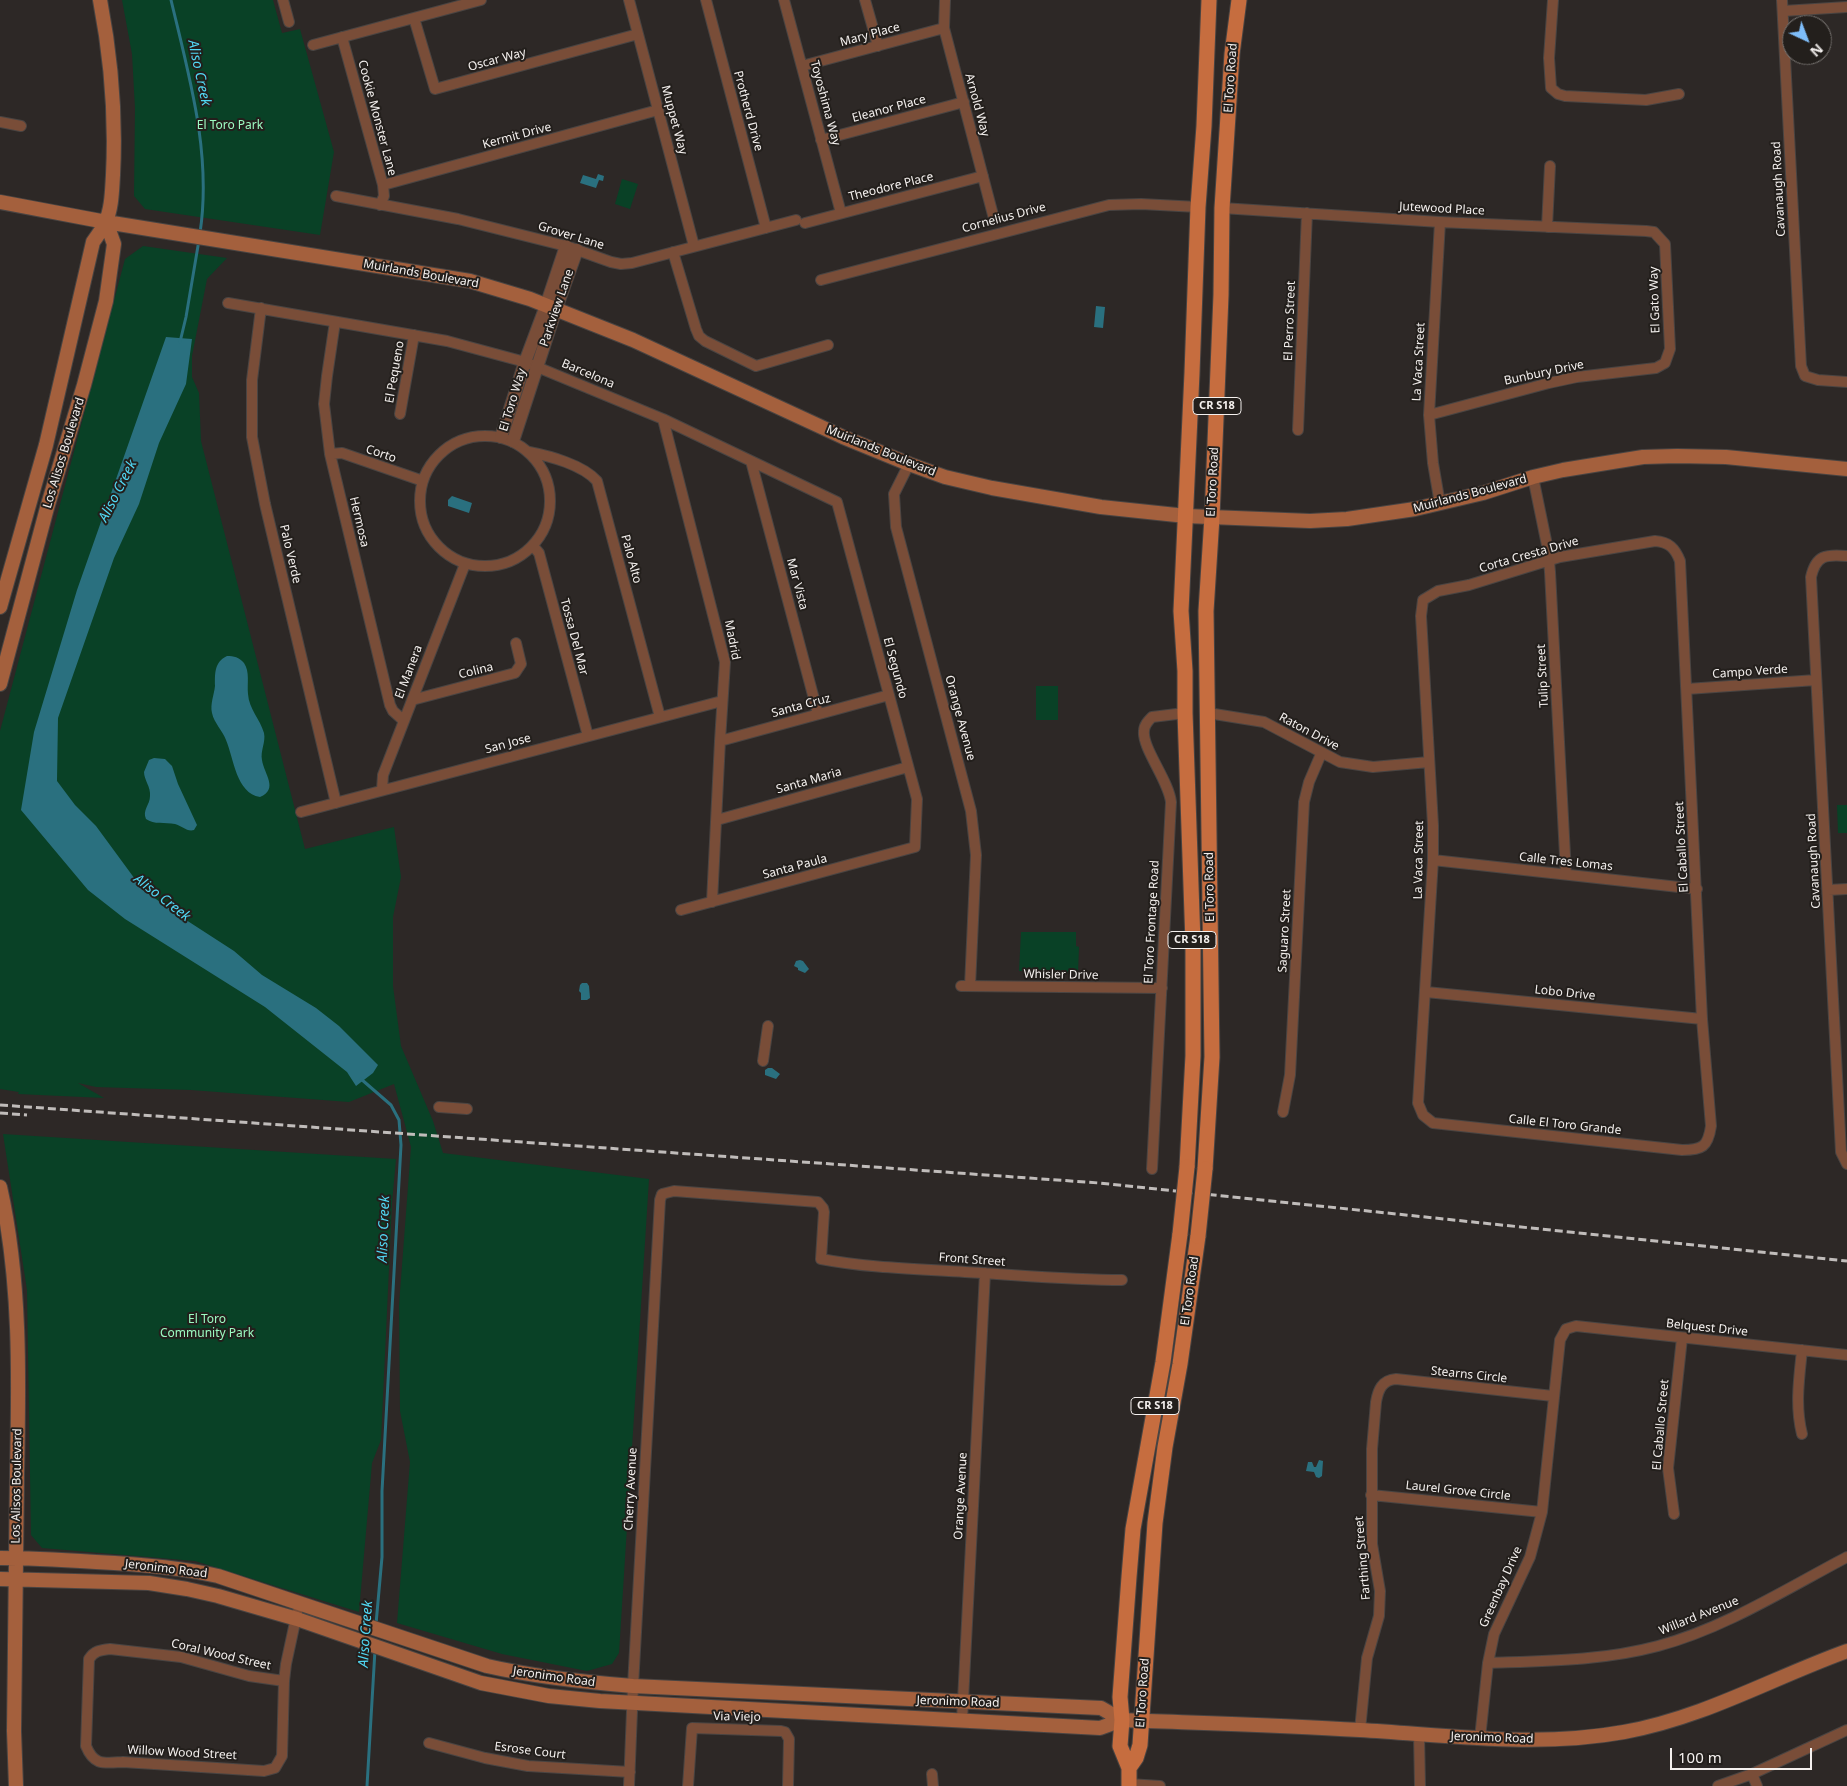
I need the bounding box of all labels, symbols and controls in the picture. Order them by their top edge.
north arrow [1782,15,1832,65]
street label: Mary Place [838,20,902,50]
water label: Aliso Creek [184,38,214,108]
text: N [1806,40,1828,61]
street label: El Toro Road [1221,43,1241,113]
street label: Oscar Way [466,45,528,75]
street label: Cookie Monster Lane [355,59,399,177]
street label: Toyoshima Way [807,59,843,147]
street label: Protherd Drive [730,69,766,153]
street label: Arnold Way [962,72,992,138]
street label: Muppet Way [658,84,690,156]
street label: Eleanor Place [851,92,927,126]
park label: El Toro Park [197,119,263,133]
street label: Kermit Drive [481,120,553,152]
street label: Cavanaugh Road [1769,141,1789,237]
street label: Theodore Place [847,169,935,205]
street label: Cornelius Drive [961,200,1047,236]
street label: Jutewood Place [1399,200,1485,218]
street label: Grover Lane [536,219,606,253]
street label: Muirlands Boulevard [362,257,480,291]
street label: El Gato Way [1647,266,1663,334]
street label: Parkview Lane [537,267,577,349]
street label: El Perro Street [1281,281,1299,361]
street label: La Vaca Street [1410,322,1428,402]
street label: El Pequeno [382,340,408,404]
street label: Barcelona [559,356,617,392]
street label: Bunbury Drive [1503,358,1585,388]
street label: El Toro Way [497,367,529,433]
street label: Los Alisos Boulevard [40,396,88,510]
road number: CR S18 [1193,398,1241,414]
street label: Muirlands Boulevard [824,422,938,480]
street label: Corto [364,442,398,466]
street label: El Toro Road [1204,447,1222,517]
water label: Aliso Creek [95,457,141,525]
street label: Muirlands Boulevard [1412,472,1528,516]
street label: Hermosa [346,495,372,549]
street label: Palo Verde [276,523,304,585]
street label: Palo Alto [618,533,644,585]
street label: Corta Cresta Drive [1478,534,1580,576]
street label: Mar Vista [783,557,811,611]
street label: Tossa Del Mar [557,597,591,677]
street label: Madrid [721,619,743,661]
street label: El Segundo [880,636,910,700]
street label: El Manera [392,643,426,701]
street label: Tulip Street [1534,644,1552,708]
street label: Colina [457,660,495,682]
street label: Campo Verde [1712,662,1788,682]
street label: Orange Avenue [942,674,978,762]
street label: Santa Cruz [770,691,832,721]
street label: Raton Drive [1276,710,1342,754]
street label: San Jose [483,731,533,757]
street label: Santa Maria [775,765,843,797]
street label: El Caballo Street [1672,801,1692,893]
street label: Cavanaugh Road [1804,813,1824,909]
street label: La Vaca Street [1411,820,1427,900]
street label: Calle Tres Lomas [1518,850,1614,874]
street label: Santa Paula [761,851,829,883]
street label: El Toro Road [1202,852,1218,922]
street label: El Toro Frontage Road [1142,860,1162,984]
water label: Aliso Creek [130,871,194,925]
street label: Saguaro Street [1276,889,1294,973]
road number: CR S18 [1168,932,1216,948]
street label: Whisler Drive [1023,967,1099,983]
street label: Lobo Drive [1534,983,1596,1003]
street label: Calle El Toro Grande [1508,1112,1622,1138]
water label: Aliso Creek [374,1195,394,1263]
street label: Front Street [938,1250,1006,1270]
street label: El Toro Road [1178,1255,1202,1327]
park label: El Toro Community Park [160,1313,254,1341]
street label: Belquest Drive [1665,1317,1749,1339]
street label: Stearns Circle [1430,1364,1508,1386]
street label: El Caballo Street [1650,1379,1672,1471]
road number: CR S18 [1131,1398,1179,1414]
street label: Los Alisos Boulevard [9,1428,25,1544]
street label: Cherry Avenue [622,1447,640,1531]
street label: Orange Avenue [952,1452,970,1540]
street label: Laurel Grove Circle [1405,1478,1511,1504]
street label: Farthing Street [1352,1515,1374,1601]
street label: Greenbay Drive [1477,1544,1525,1630]
street label: Jeronimo Road [124,1557,208,1581]
street label: Willard Avenue [1657,1593,1741,1639]
water label: Aliso Creek [355,1600,377,1668]
street label: Coral Wood Street [170,1637,272,1673]
street label: El Toro Road [1133,1658,1153,1728]
street label: Jeronimo Road [512,1664,596,1690]
street label: Jeronimo Road [916,1693,1000,1711]
street label: Via Viejo [713,1709,761,1725]
street label: Jeronimo Road [1450,1729,1534,1747]
scale bar [1672,1738,1814,1770]
street label: Esrose Court [494,1739,566,1763]
street label: Willow Wood Street [127,1743,237,1763]
text: 100 m [1678,1747,1722,1767]

